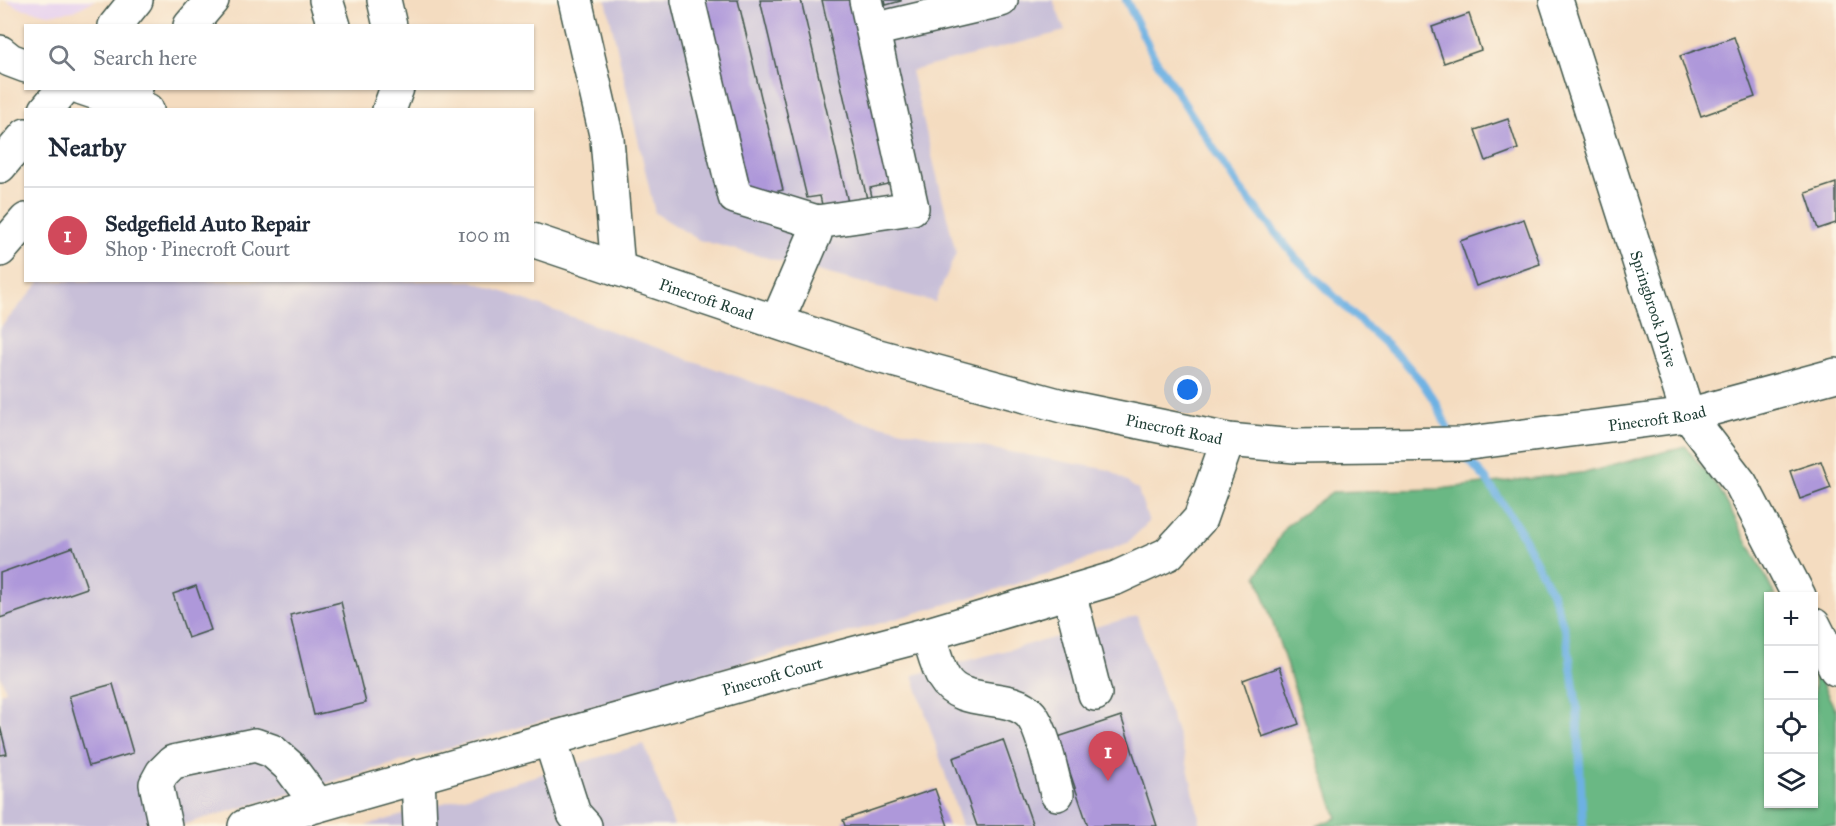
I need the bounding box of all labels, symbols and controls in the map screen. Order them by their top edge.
search box [24,24,534,90]
icon: search [45,41,78,74]
text: Search here [93,44,197,71]
text: Nearby [48,131,126,163]
text: Sedgefield Auto Repair [105,210,310,237]
text: 1 [64,223,71,247]
text: 100 m [458,223,510,247]
text: Shop · Pinecroft Court [105,237,290,261]
street label: Springbrook Drive [1626,248,1681,370]
street label: Pinecroft Road [657,274,756,324]
your location [1173,375,1202,404]
street label: Pinecroft Road [1607,402,1708,435]
street label: Pinecroft Road [1124,410,1224,449]
map controls [1764,592,1818,808]
button: + [1764,592,1818,646]
button: − [1764,646,1818,700]
street label: Pinecroft Court [720,653,825,700]
button: locate [1764,700,1818,754]
pin: 1 [1088,732,1128,781]
button: layers [1764,754,1818,808]

